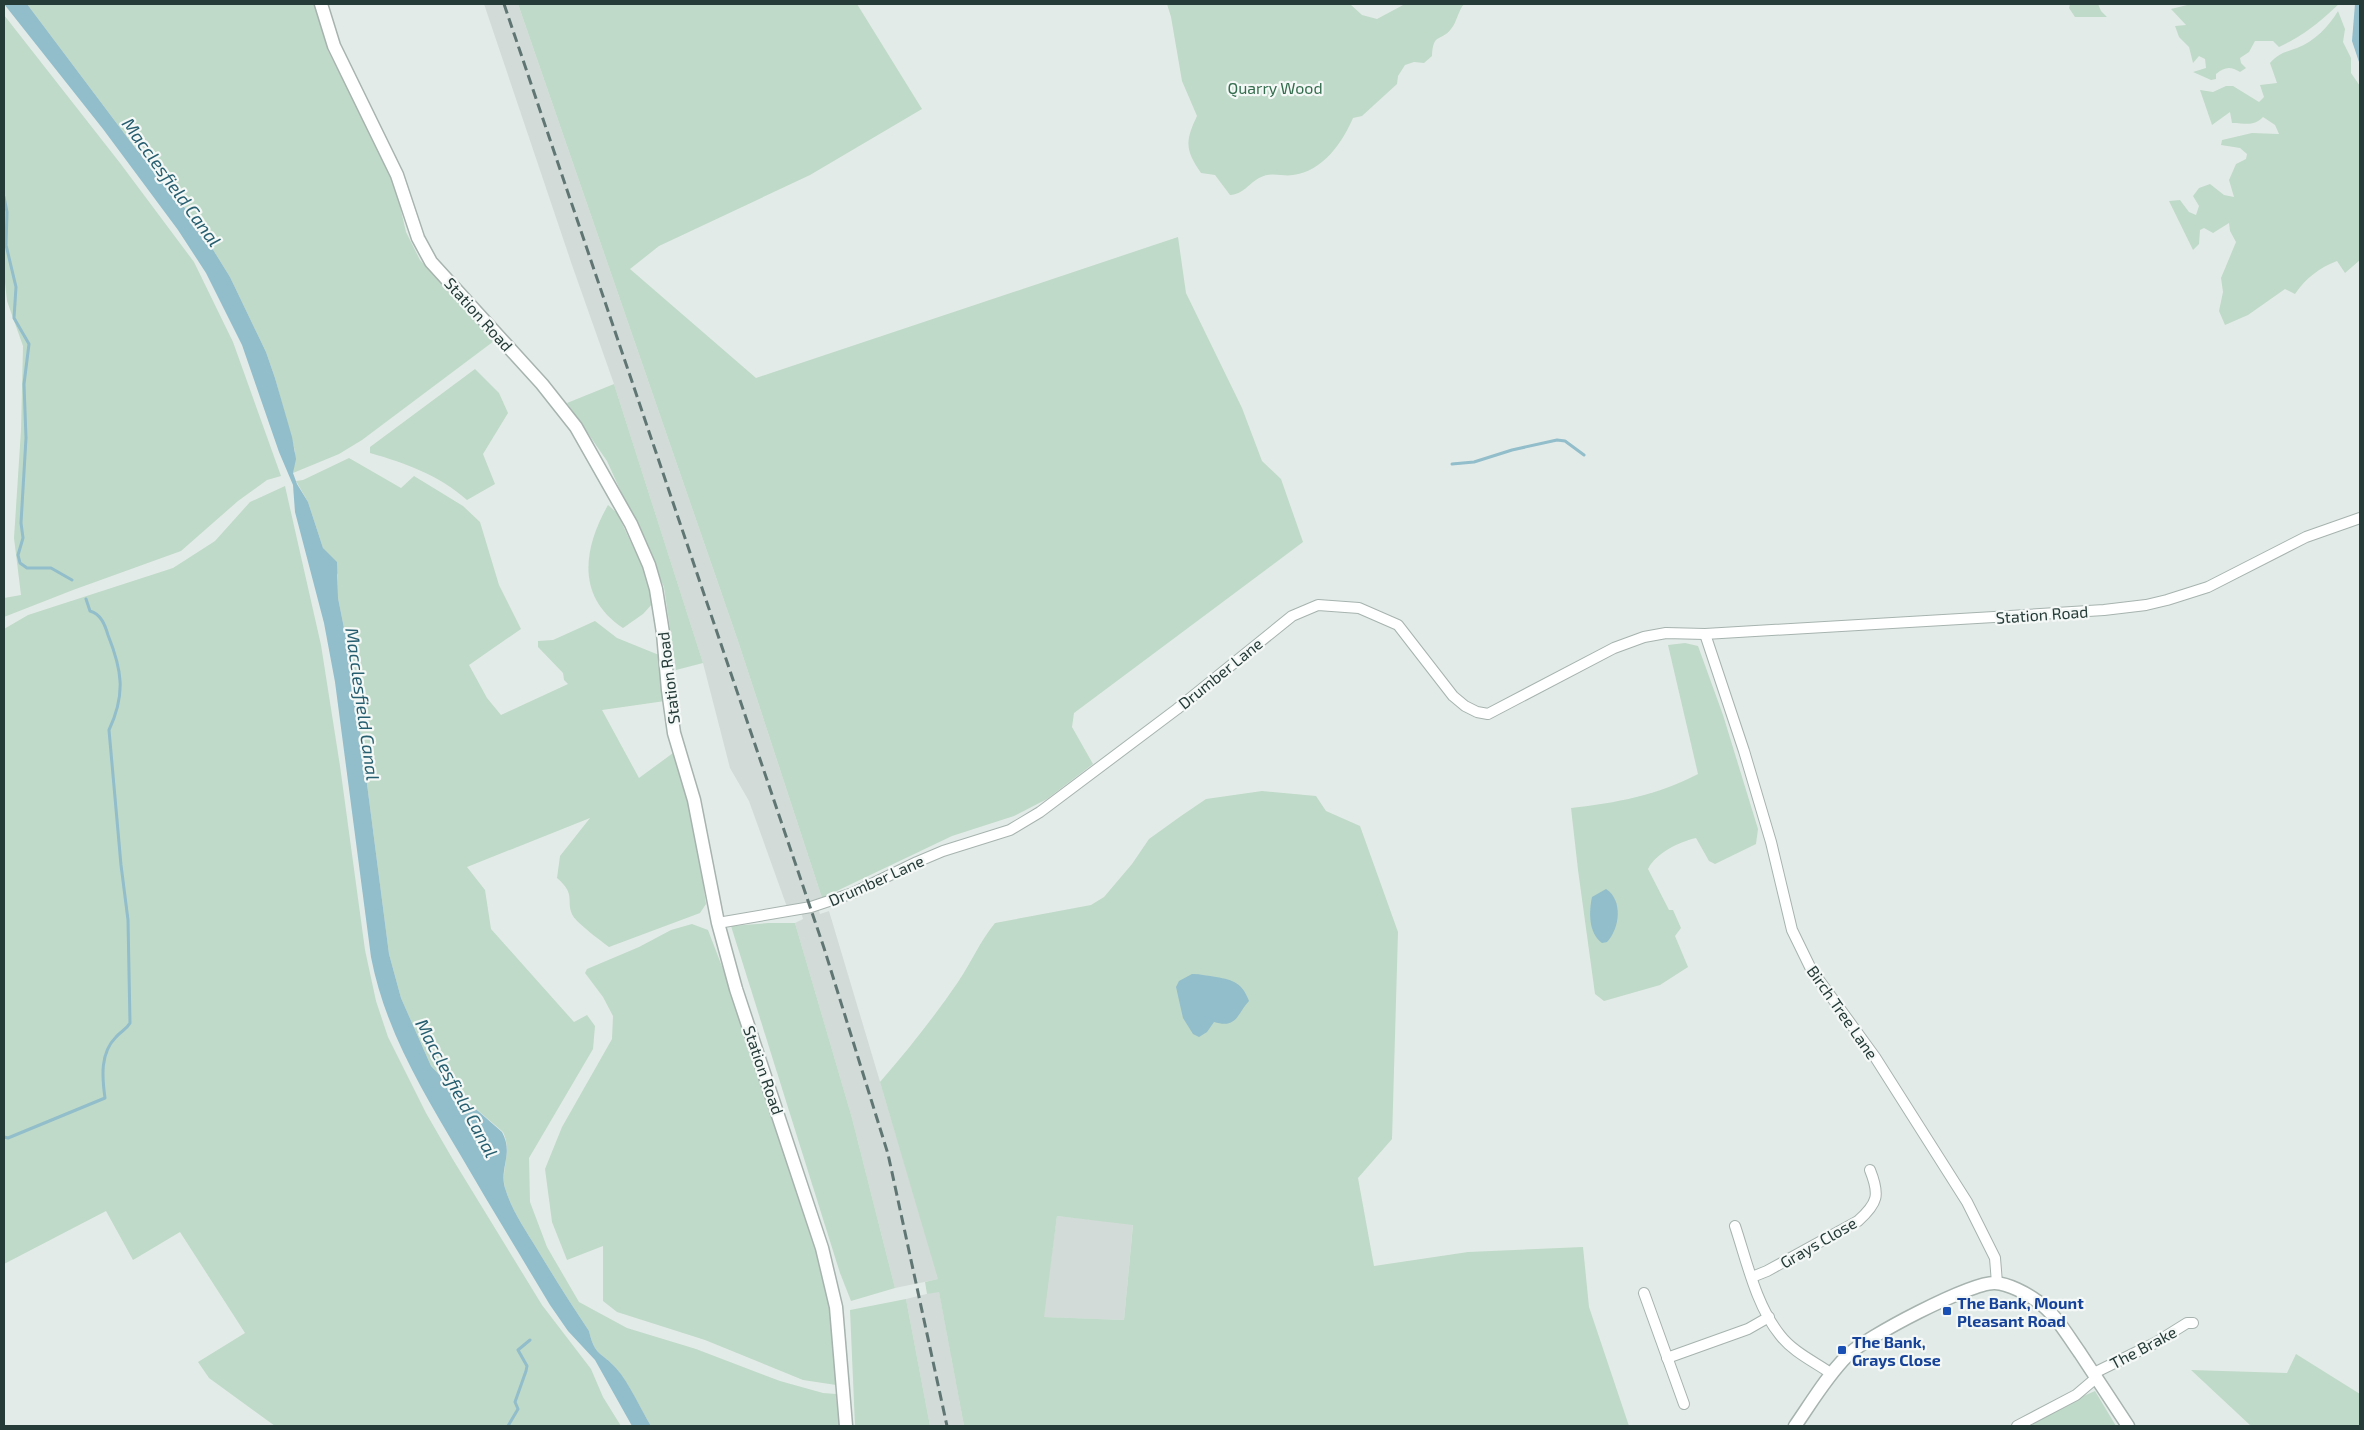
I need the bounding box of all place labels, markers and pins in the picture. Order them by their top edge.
place label: The Bank, Mount Pleasant Road [1957,1293,2084,1330]
marker: The Bank, Mount Pleasant Road [1941,1305,1953,1317]
place label: The Bank, Grays Close [1852,1332,1941,1370]
marker: The Bank, Grays Close [1836,1344,1848,1356]

